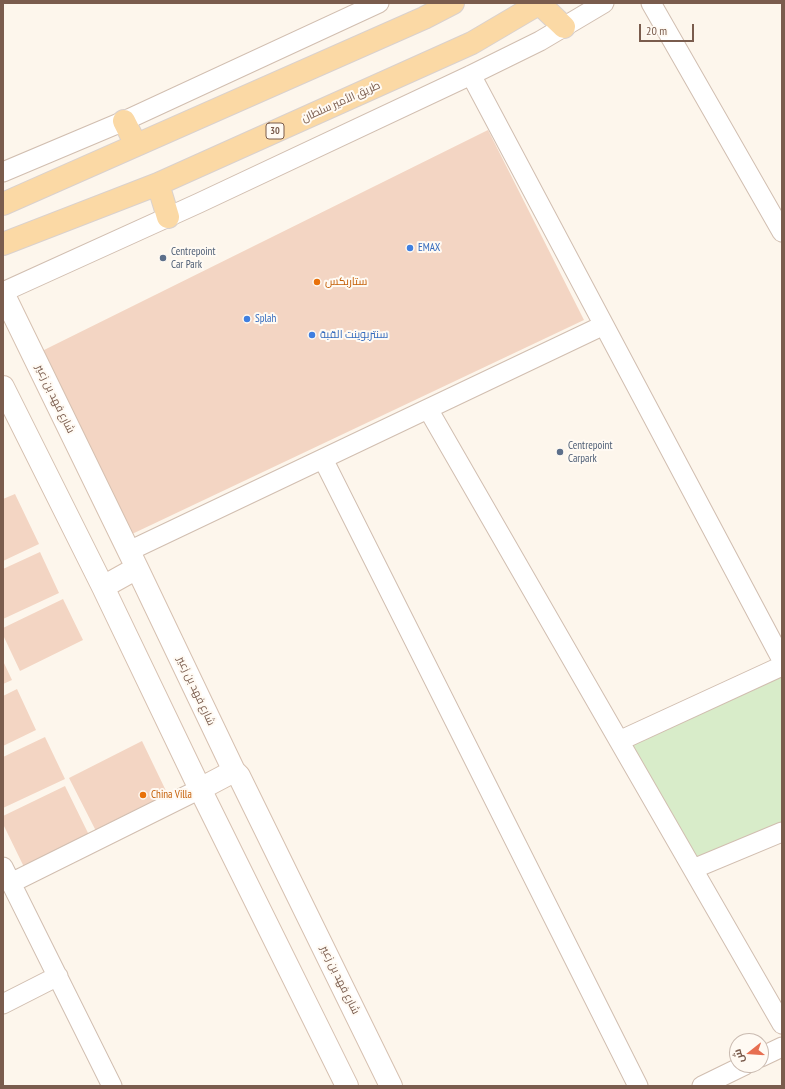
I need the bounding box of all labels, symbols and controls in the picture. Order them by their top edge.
scale bar [641,16,696,42]
text: 20 m [646,23,667,38]
street label: طريق الأمير سلطان [300,79,382,125]
road number: 30 [266,123,284,139]
place label: EMAX [418,241,440,255]
marker: EMAX [405,243,415,253]
place label: Centrepoint Car Park [171,245,215,271]
marker: Centrepoint Car Park [158,253,168,263]
place label: ستاربكس [325,275,367,289]
marker: ستاربكس [312,277,322,287]
place label: Splah [255,312,276,326]
marker: Splah [242,314,252,324]
place label: سنتربوينت القبة [320,328,388,342]
marker: سنتربوينت القبة [307,330,317,340]
street label: شارع فهد بن زعير [33,363,77,435]
place label: Centrepoint Carpark [568,439,612,465]
marker: Centrepoint Carpark [555,447,565,457]
street label: شارع فهد بن زعير [174,654,218,728]
place label: China Villa [151,788,192,802]
marker: China Villa [138,790,148,800]
street label: شارع فهد بن زعير [318,944,362,1016]
north arrow [729,1033,769,1073]
text: ش [730,1047,747,1065]

